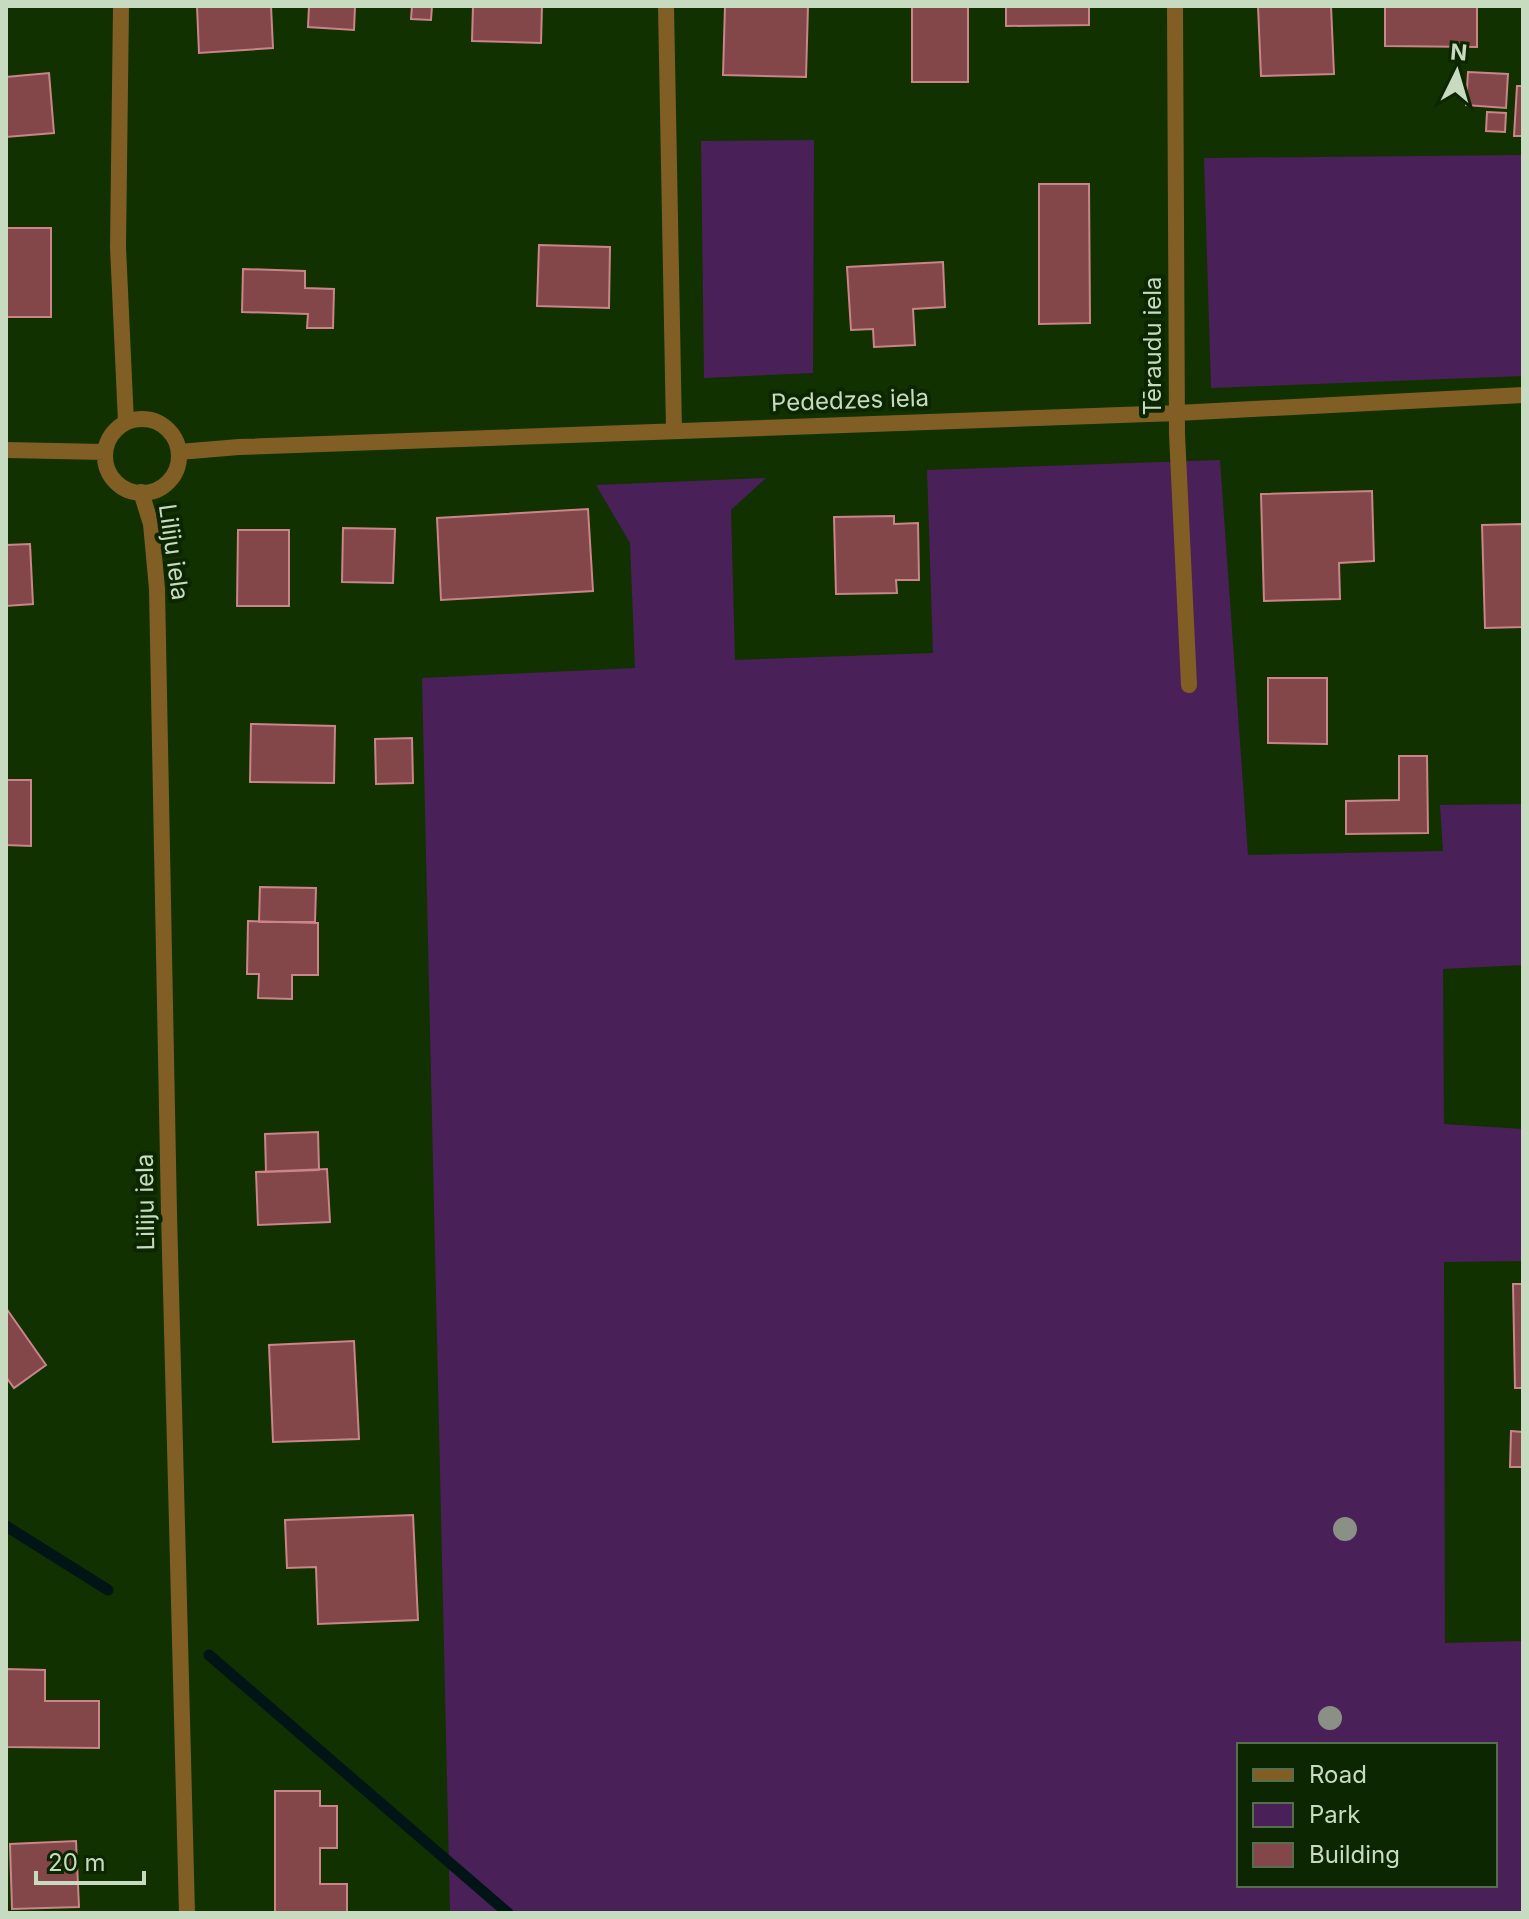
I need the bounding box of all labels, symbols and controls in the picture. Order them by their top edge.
north arrow [1417,32,1497,112]
text: N [1449,38,1468,66]
street label: Tēraudu iela [1138,276,1167,416]
street label: Pededzes iela [771,383,929,417]
street label: Liliju iela [153,502,195,602]
street label: Liliju iela [130,1153,160,1251]
legend [1237,1743,1497,1887]
text: Road [1309,1760,1367,1789]
text: Park [1309,1800,1360,1829]
scale bar [36,1835,144,1885]
text: Building [1309,1840,1400,1869]
text: 20 m [48,1848,106,1877]

